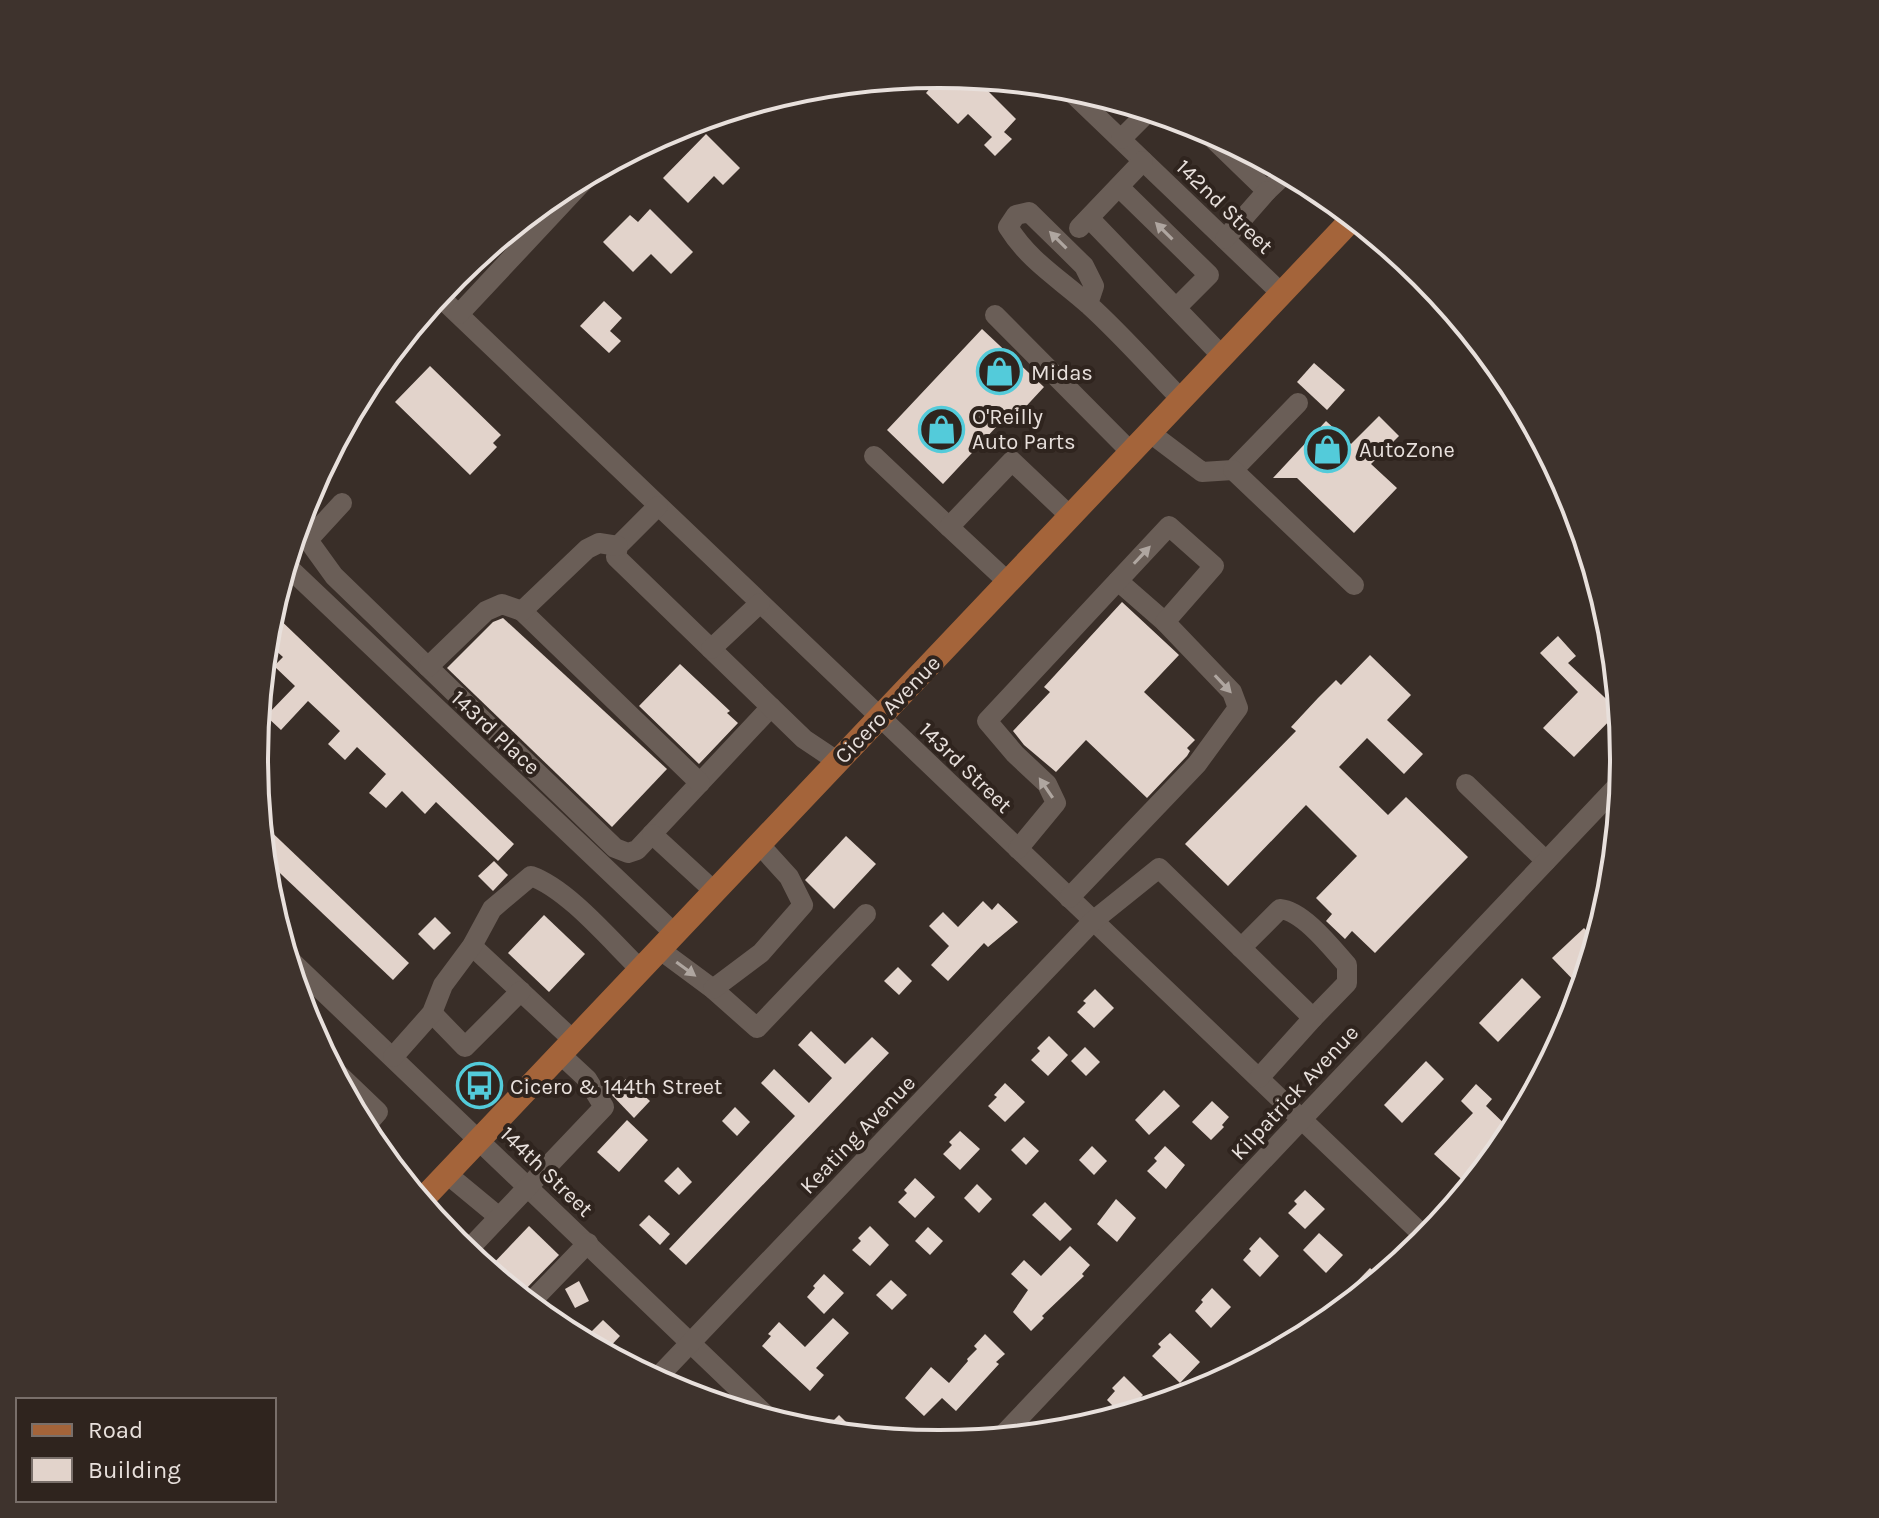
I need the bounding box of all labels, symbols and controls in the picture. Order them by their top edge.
street label: 142nd Street [1171,154,1278,259]
one-way arrow [1155,222,1174,240]
one-way arrow [1049,230,1068,249]
shop icon: Midas [976,348,1024,396]
place label: Midas [1031,360,1093,386]
place label: O'Reilly Auto Parts [972,404,1076,455]
shop icon: O'Reilly Auto Parts [917,405,965,453]
shop icon: AutoZone [1304,425,1352,473]
place label: AutoZone [1359,437,1455,463]
one-way arrow [1132,546,1150,565]
street label: Cicero Avenue [830,650,946,769]
one-way arrow [1214,674,1232,693]
street label: 143rd Place [446,685,545,780]
street label: 143rd Street [913,717,1017,818]
one-way arrow [1039,777,1055,799]
one-way arrow [675,961,697,977]
street label: Kilpatrick Avenue [1225,1020,1364,1166]
bus stop icon: Cicero & 144th Street [455,1062,503,1110]
street label: Keating Avenue [795,1070,921,1199]
place label: Cicero & 144th Street [510,1074,722,1100]
street label: 144th Street [494,1121,598,1222]
legend [16,1398,276,1502]
text: Road [88,1416,143,1444]
text: Building [88,1456,181,1484]

